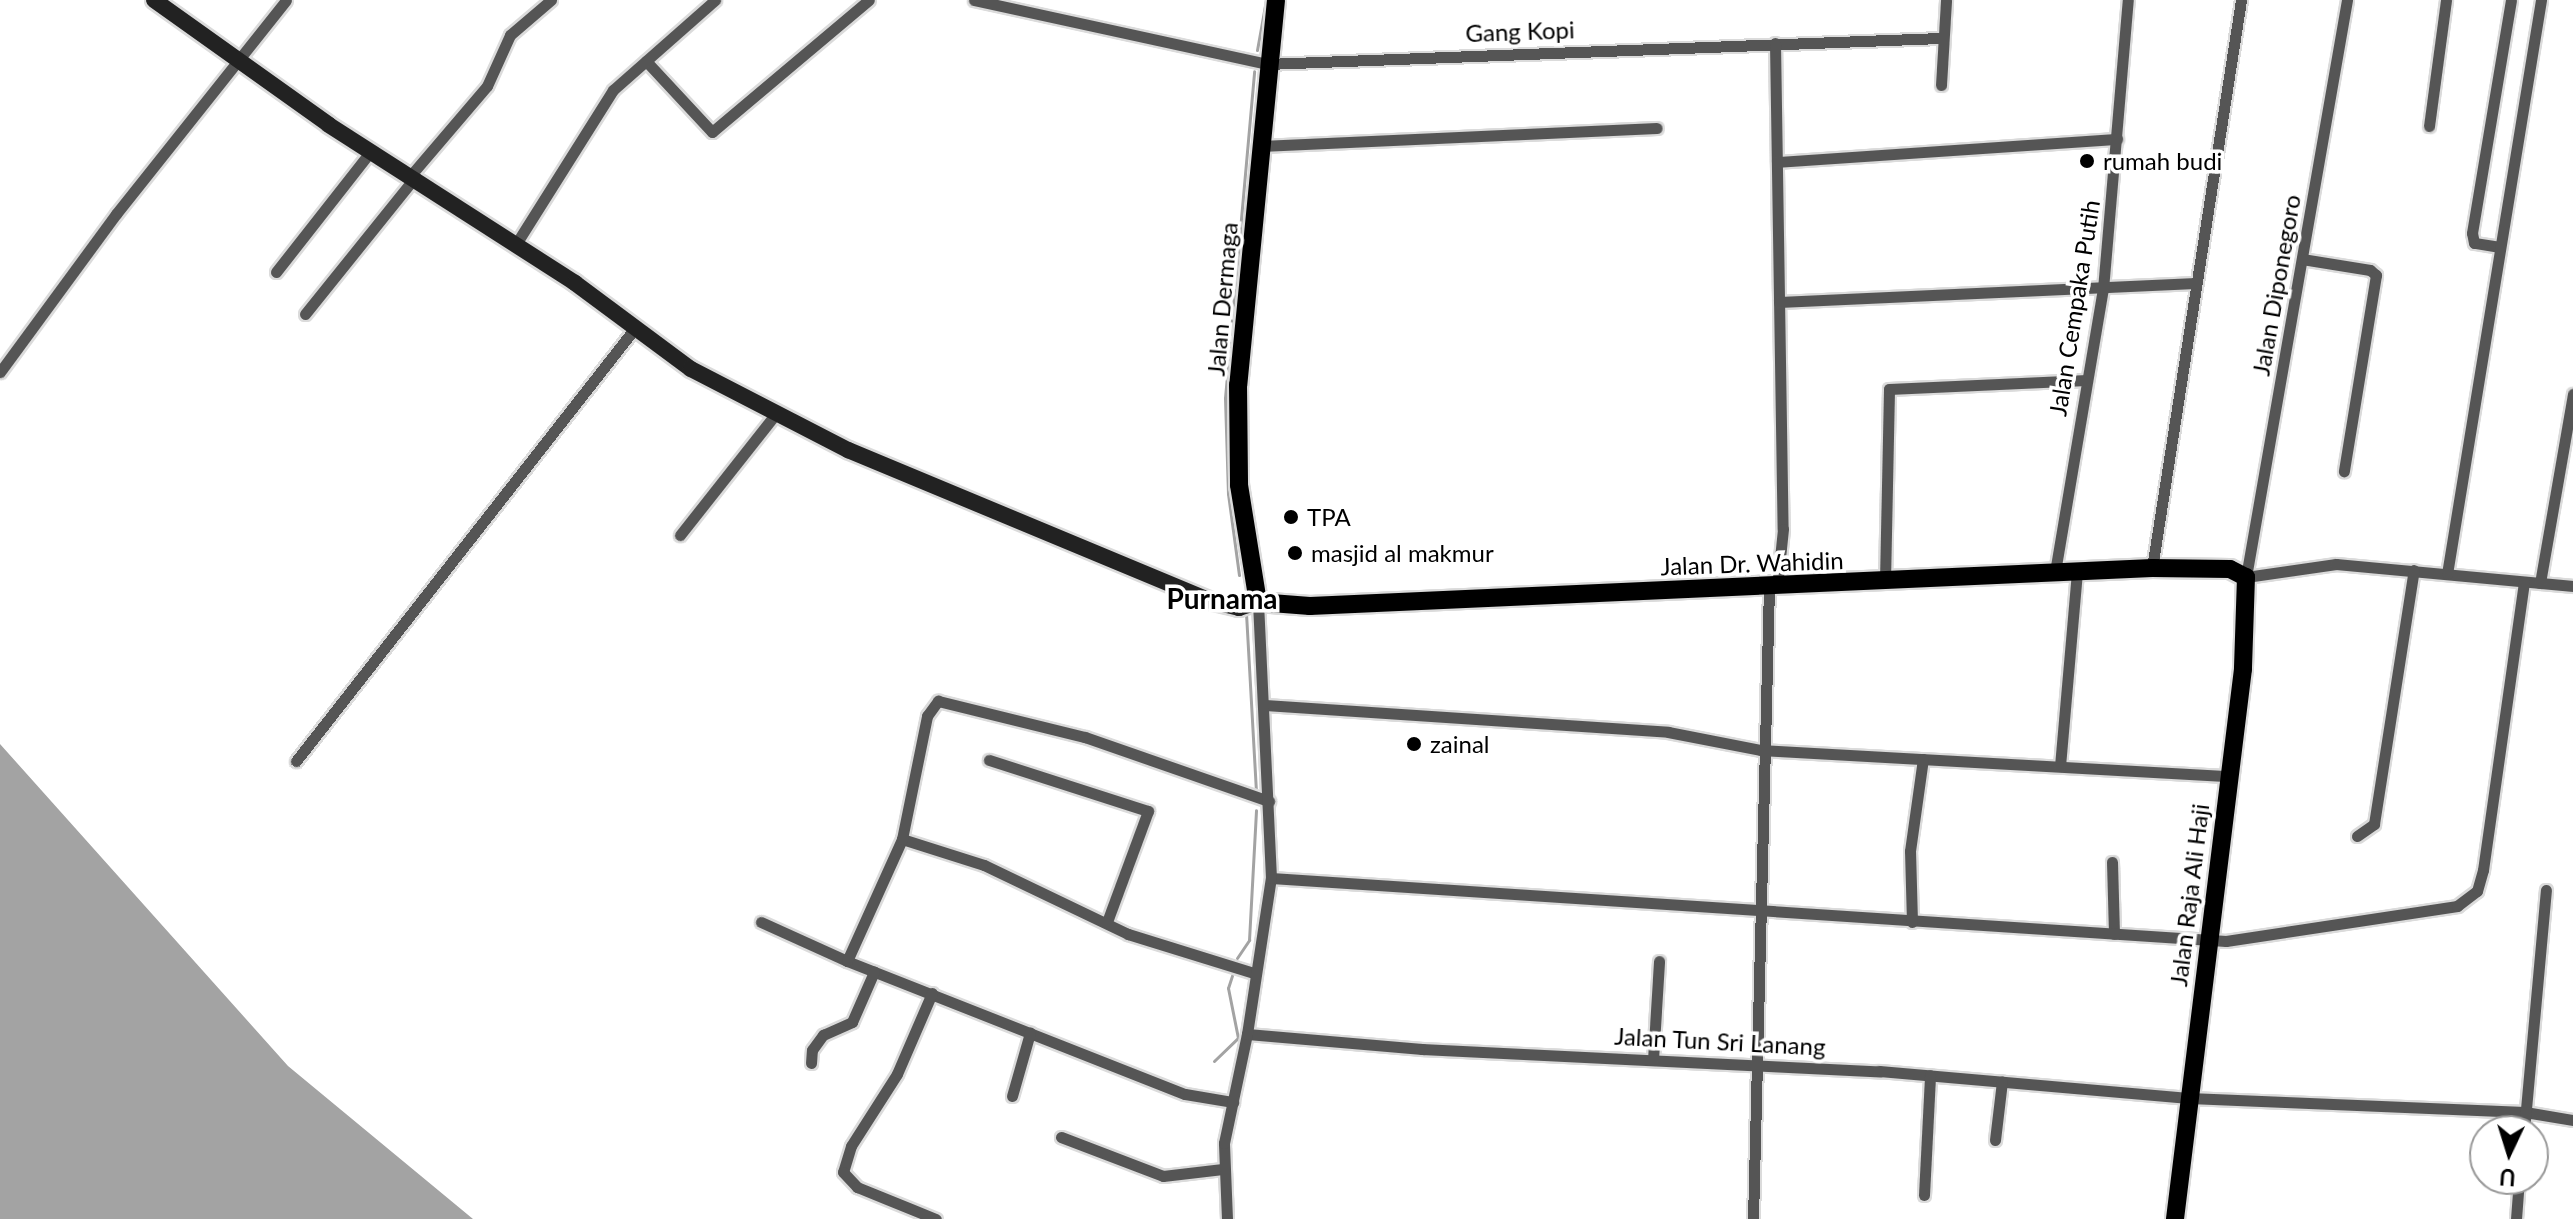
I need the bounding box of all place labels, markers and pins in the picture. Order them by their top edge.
place label: rumah budi [2103,147,2222,175]
marker: rumah budi [2078,152,2096,170]
place label: TPA [1307,503,1351,531]
marker: TPA [1282,508,1300,526]
place label: masjid al makmur [1311,539,1494,567]
marker: masjid al makmur [1286,544,1304,562]
place label: zainal [1430,730,1490,758]
marker: zainal [1405,735,1423,753]

